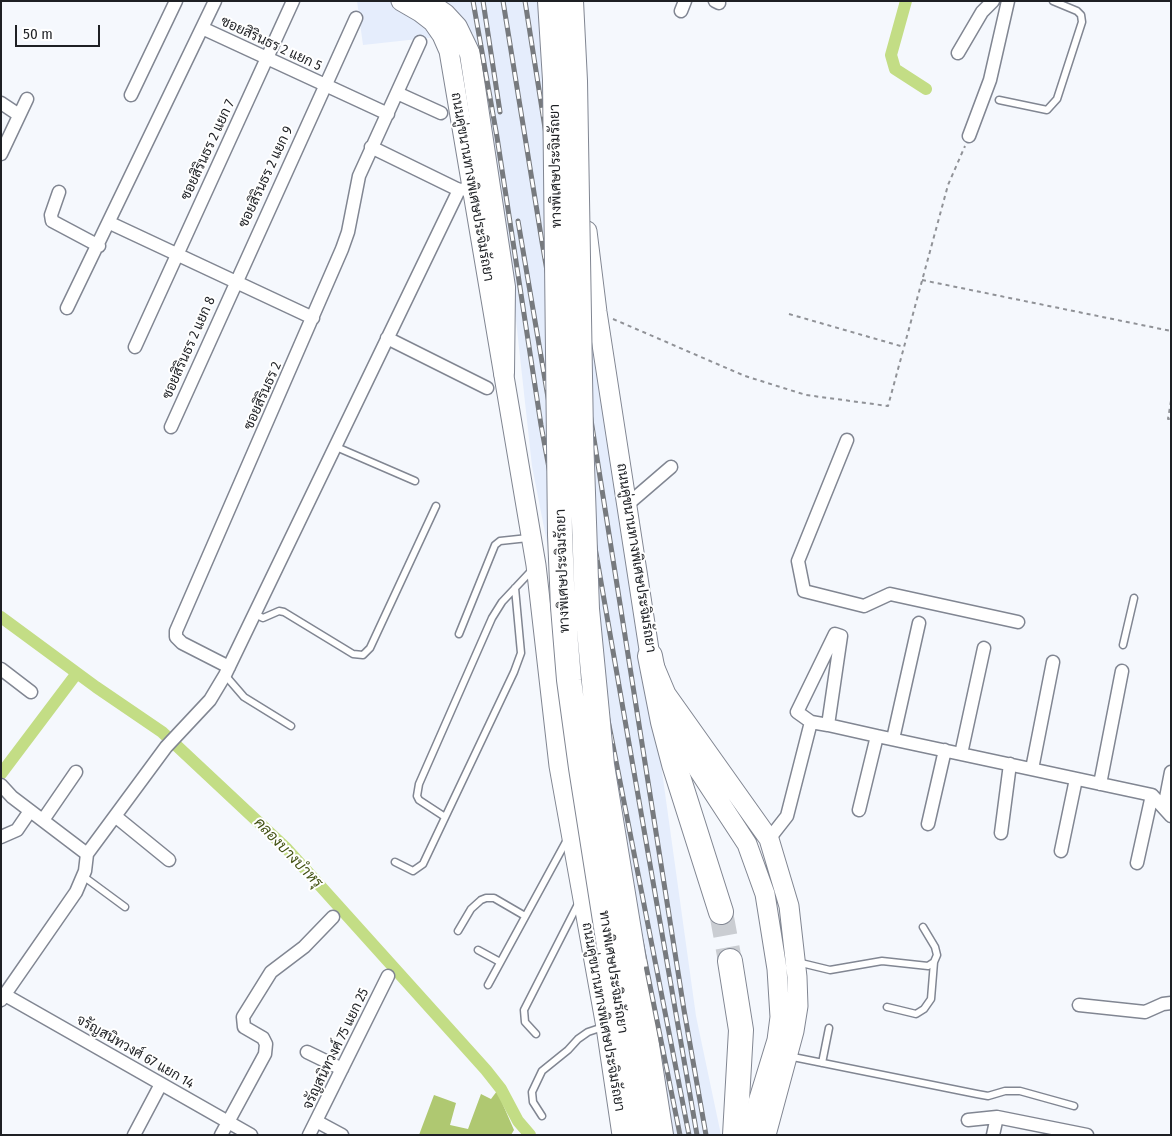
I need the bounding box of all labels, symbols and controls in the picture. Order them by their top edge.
street label: ซอยสิรินธร 2 แยก 5 [218,13,324,75]
scale bar [18,15,102,47]
text: 50 m [23,25,53,43]
street label: ถนนคู่ขนานทางพิเศษประจิมรัถยา [447,91,497,283]
street label: ซอยสิรินธร 2 แยก 7 [177,97,239,203]
street label: ทางพิเศษประจิมรัถยา [547,104,565,228]
street label: ซอยสิรินธร 2 แยก 9 [235,124,297,230]
street label: ซอยสิรินธร 2 แยก 8 [159,294,219,402]
street label: ซอยสิรินธร 2 [241,359,285,433]
street label: ถนนคู่ขนานทางพิเศษประจิมรัถยา [613,462,659,654]
street label: ทางพิเศษประจิมรัถยา [552,509,574,633]
water label: คลองบางบำหรุ [250,814,326,892]
street label: ทางพิเศษประจิมรัถยา [595,909,631,1035]
street label: ถนนคู่ขนานทางพิเศษประจิมรัถยา [578,921,628,1113]
street label: จรัญสนิทวงศ์ 75 แยก 25 [299,986,373,1112]
street label: จรัญสนิทวงศ์ 67 แยก 14 [73,1011,197,1093]

